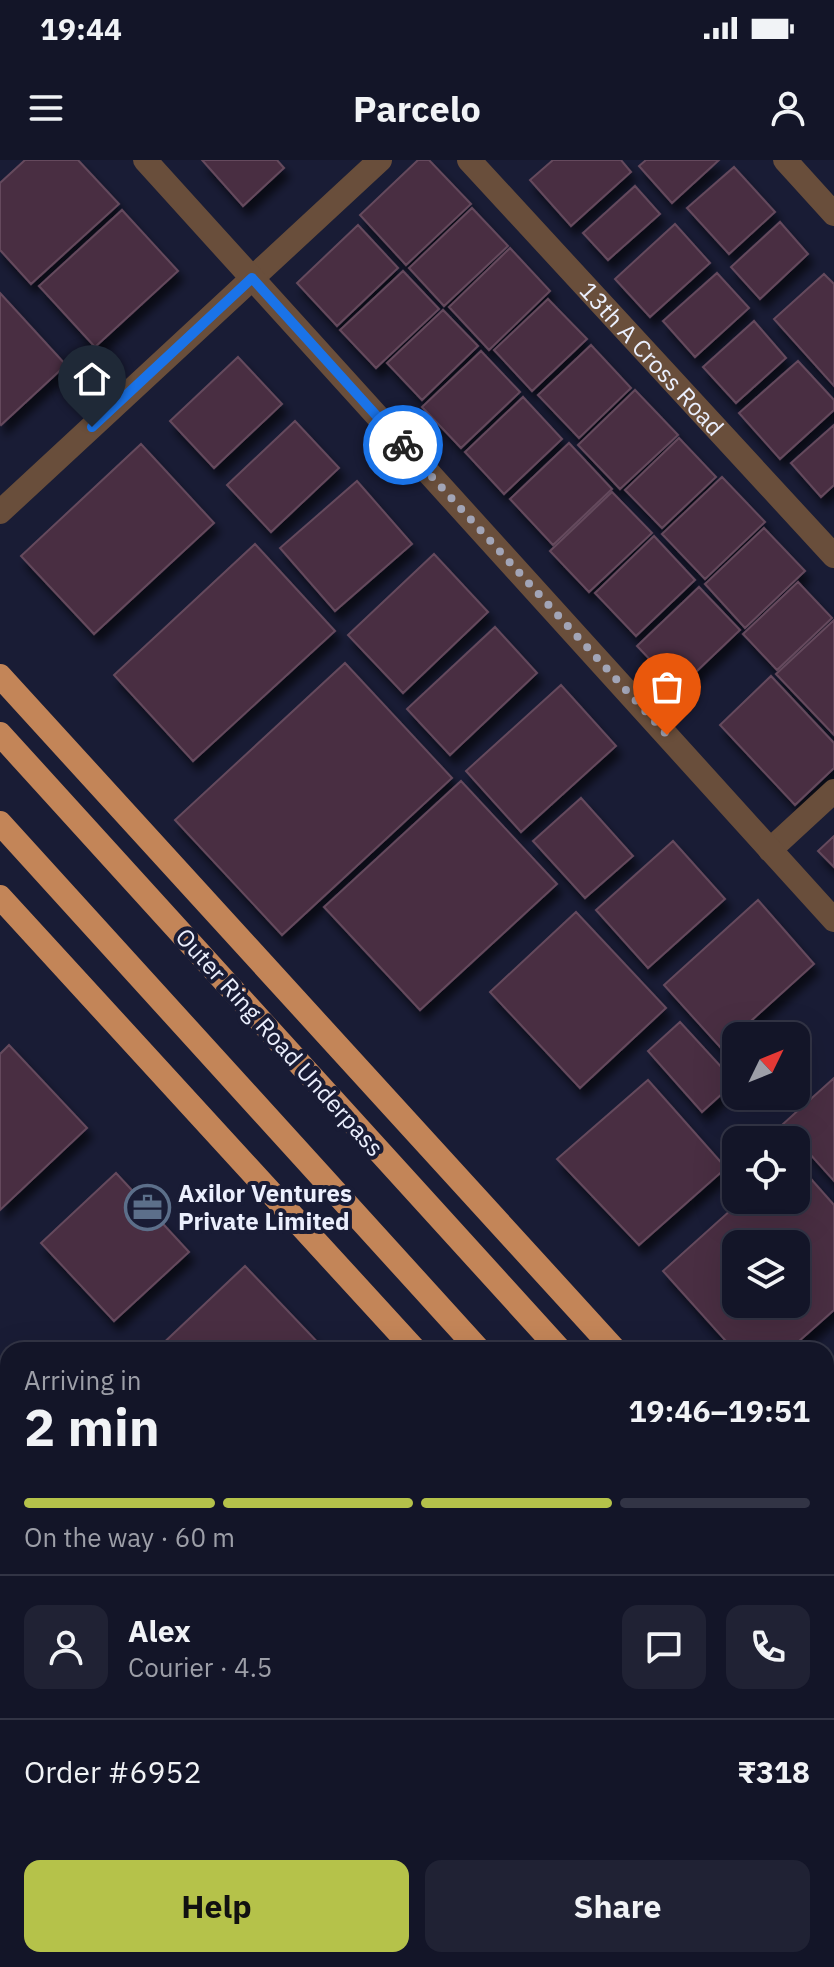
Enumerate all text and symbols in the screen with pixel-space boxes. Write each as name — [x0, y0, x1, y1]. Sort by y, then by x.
text: 19:44 — [40, 9, 122, 48]
text: Parcelo — [353, 85, 481, 132]
icon: menu — [24, 86, 68, 130]
icon: person — [766, 86, 810, 130]
street label: 13th A Cross Road — [573, 275, 731, 442]
pin — [58, 345, 126, 427]
icon: home — [70, 357, 114, 401]
courier — [363, 405, 443, 485]
icon: bike — [381, 423, 425, 467]
pin — [633, 653, 701, 735]
icon: bag — [645, 665, 689, 709]
street label: Outer Ring Road Underpass — [169, 921, 391, 1163]
north arrow — [722, 1022, 810, 1110]
map controls — [722, 1022, 810, 1318]
button: locate — [722, 1126, 810, 1214]
place label: Axilor Ventures Private Limited — [178, 1177, 352, 1237]
office icon: Axilor Ventures Private Limited — [123, 1183, 171, 1231]
button: layers — [722, 1230, 810, 1318]
text: Arriving in — [24, 1363, 141, 1397]
text: 19:46–19:51 — [629, 1391, 810, 1430]
text: 2 min — [24, 1393, 160, 1460]
text: On the way · 60 m — [24, 1520, 235, 1554]
button: person — [24, 1605, 108, 1689]
button: chat — [622, 1605, 706, 1689]
button: phone — [726, 1605, 810, 1689]
text: Alex — [128, 1611, 191, 1650]
text: Courier · 4.5 — [128, 1650, 272, 1684]
text: Order #6952 — [24, 1752, 201, 1791]
text: ₹318 — [737, 1752, 810, 1791]
button: Help — [24, 1860, 409, 1952]
button: Share — [425, 1860, 810, 1952]

